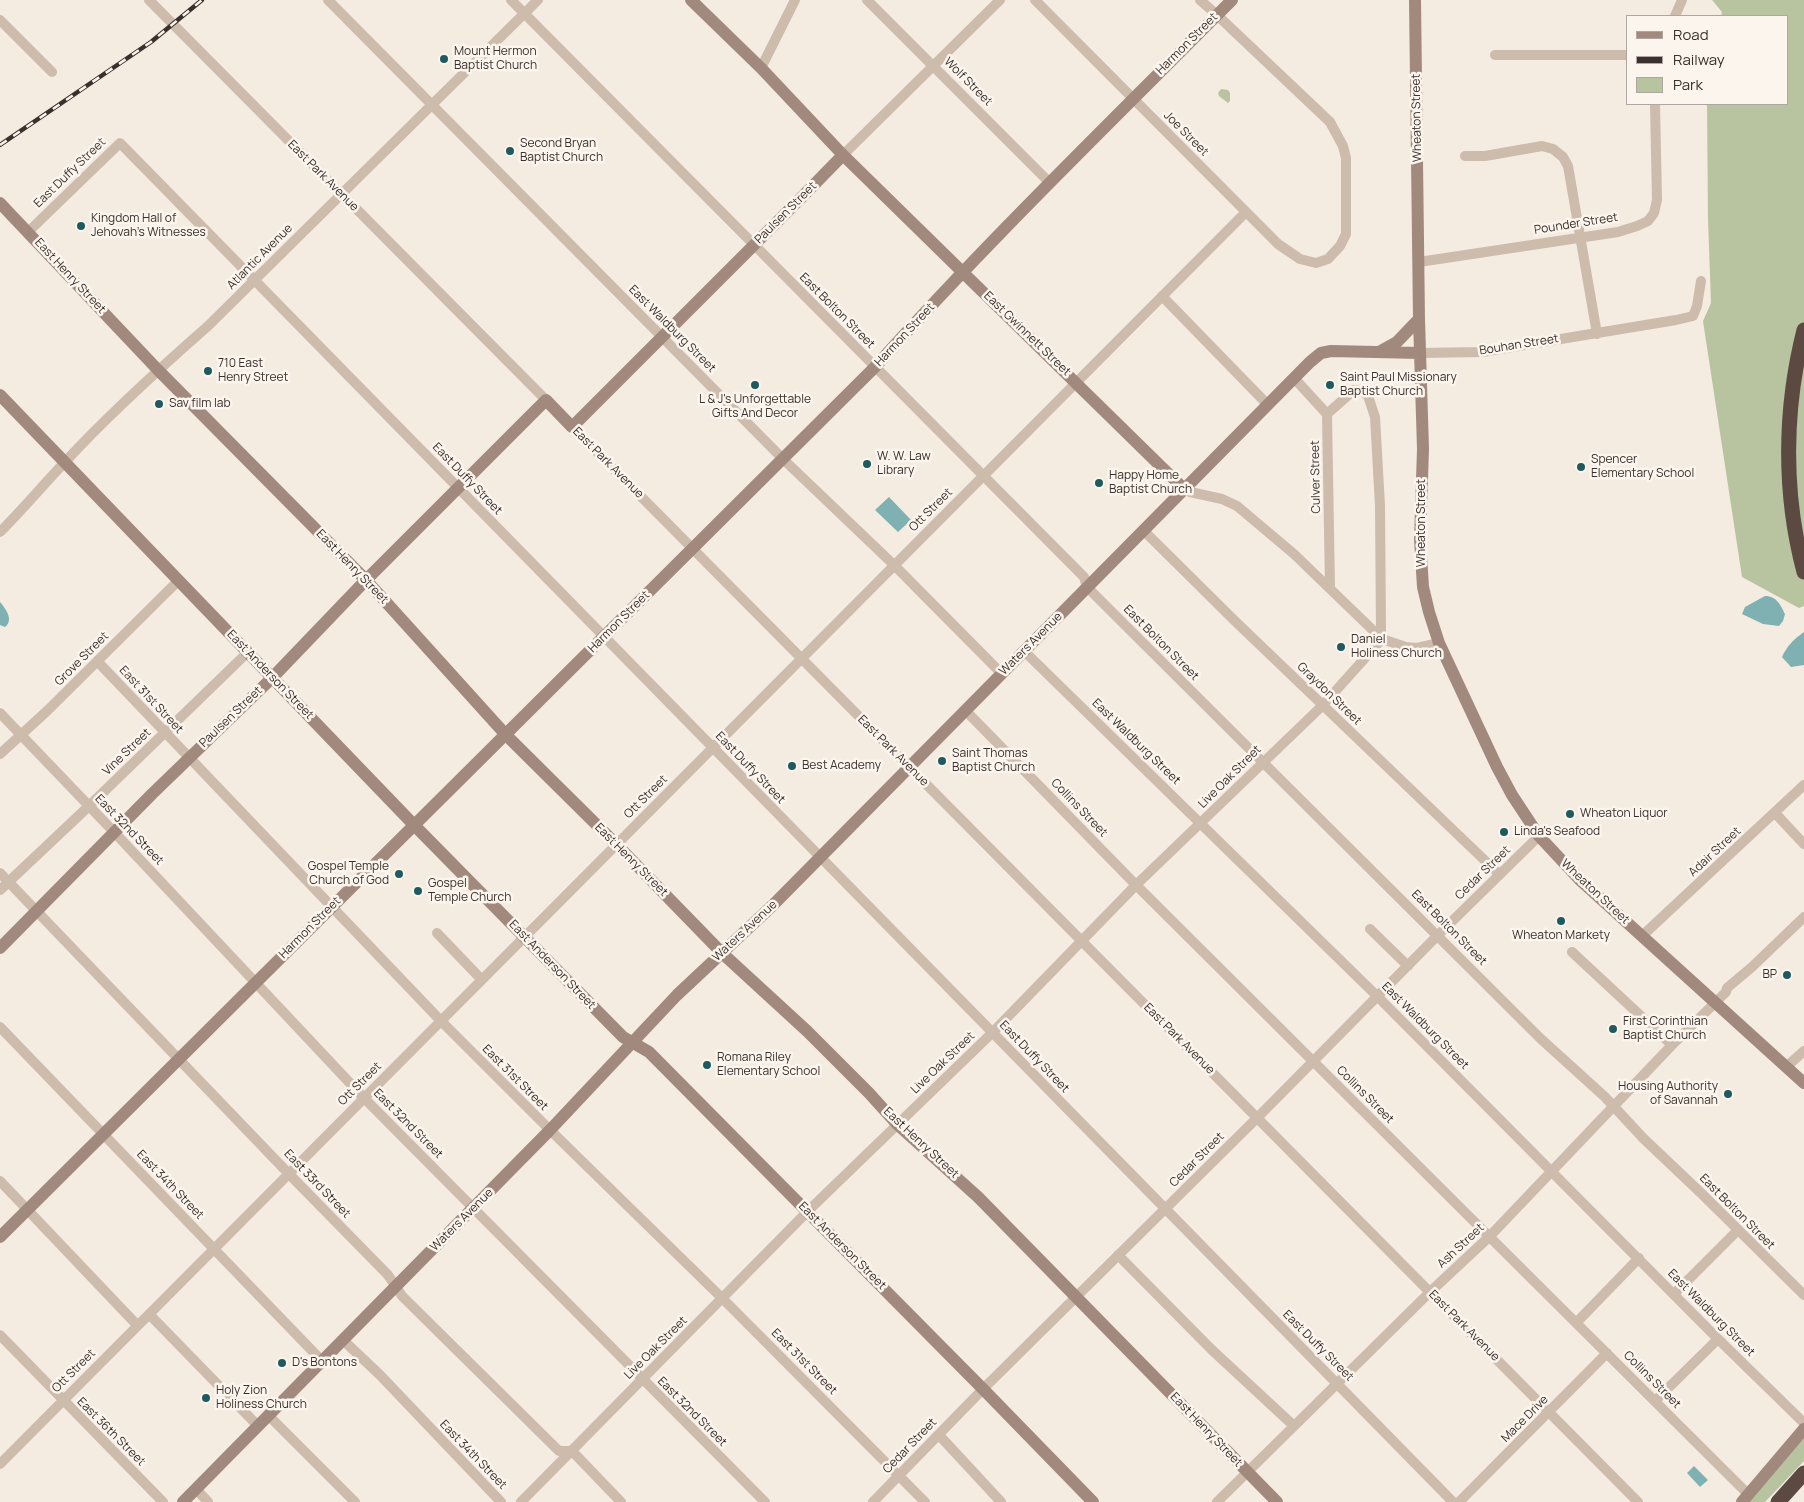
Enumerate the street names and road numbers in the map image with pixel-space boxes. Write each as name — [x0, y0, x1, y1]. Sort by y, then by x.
street label: Harmon Street — [1153, 10, 1221, 78]
street label: Wolf Street — [941, 55, 995, 109]
street label: Wheaton Street — [1409, 74, 1425, 162]
street label: Joe Street — [1161, 109, 1211, 159]
street label: East Duffy Street — [31, 135, 109, 211]
street label: East Park Avenue — [285, 138, 361, 214]
street label: Paulsen Street — [752, 179, 820, 247]
street label: Pounder Street — [1533, 210, 1619, 238]
street label: Atlantic Avenue — [224, 221, 296, 293]
street label: East Henry Street — [32, 235, 108, 317]
street label: East Bolton Street — [796, 270, 878, 352]
street label: East Waldburg Street — [625, 282, 719, 376]
street label: East Gwinnett Street — [981, 289, 1073, 379]
street label: Harmon Street — [872, 300, 938, 370]
street label: Bouhan Street — [1478, 332, 1560, 358]
street label: East Park Avenue — [570, 425, 646, 501]
street label: East Duffy Street — [429, 440, 505, 518]
street label: Culver Street — [1308, 440, 1324, 514]
street label: Wheaton Street — [1415, 479, 1429, 567]
street label: Ott Street — [906, 485, 956, 535]
street label: East Henry Street — [313, 527, 391, 607]
street label: Harmon Street — [585, 588, 653, 656]
street label: East Bolton Street — [1120, 602, 1202, 684]
street label: Waters Avenue — [997, 610, 1065, 678]
street label: East Anderson Street — [224, 628, 316, 722]
street label: Grove Street — [52, 629, 112, 689]
street label: Graydon Street — [1294, 660, 1364, 728]
street label: East 31st Street — [116, 663, 186, 737]
street label: Paulsen Street — [197, 684, 265, 750]
street label: East Waldburg Street — [1089, 696, 1183, 788]
street label: East Park Avenue — [855, 713, 931, 789]
street label: Vine Street — [100, 725, 154, 779]
street label: East Duffy Street — [712, 729, 788, 807]
street label: Live Oak Street — [1196, 743, 1264, 811]
street label: Ott Street — [621, 772, 671, 822]
street label: Collins Street — [1048, 776, 1110, 840]
street label: East 32nd Street — [92, 792, 166, 868]
street label: East Henry Street — [591, 820, 671, 900]
street label: Adair Street — [1686, 824, 1744, 880]
street label: Cedar Street — [1452, 843, 1514, 903]
street label: Wheaton Street — [1558, 857, 1632, 927]
street label: East Bolton Street — [1408, 887, 1490, 969]
street label: Harmon Street — [276, 894, 344, 962]
street label: Waters Avenue — [710, 897, 780, 965]
street label: East Anderson Street — [506, 918, 598, 1012]
street label: East Waldburg Street — [1378, 979, 1472, 1073]
street label: East Park Avenue — [1141, 1001, 1217, 1077]
street label: East Duffy Street — [996, 1018, 1072, 1096]
street label: Live Oak Street — [908, 1029, 978, 1097]
street label: East 31st Street — [479, 1042, 551, 1114]
street label: Ott Street — [335, 1059, 385, 1109]
street label: Collins Street — [1333, 1063, 1397, 1127]
street label: East 32nd Street — [370, 1086, 446, 1162]
street label: East Henry Street — [880, 1105, 962, 1181]
street label: Cedar Street — [1167, 1130, 1227, 1190]
street label: East 33rd Street — [281, 1147, 353, 1221]
street label: East 34th Street — [133, 1148, 207, 1222]
street label: East Bolton Street — [1696, 1171, 1778, 1253]
street label: Waters Avenue — [428, 1186, 496, 1254]
street label: East Anderson Street — [795, 1199, 889, 1293]
street label: Ash Street — [1435, 1221, 1487, 1271]
street label: East Waldburg Street — [1664, 1266, 1758, 1360]
street label: East Park Avenue — [1426, 1288, 1502, 1364]
street label: East Duffy Street — [1280, 1308, 1356, 1384]
street label: Live Oak Street — [622, 1314, 690, 1382]
street label: East 31st Street — [768, 1326, 840, 1398]
street label: Ott Street — [49, 1346, 99, 1396]
street label: Collins Street — [1620, 1348, 1684, 1412]
street label: East 32nd Street — [654, 1374, 730, 1450]
street label: East Henry Street — [1167, 1390, 1245, 1470]
street label: Mace Drive — [1498, 1392, 1552, 1446]
street label: East 36th Street — [74, 1395, 148, 1469]
street label: Cedar Street — [880, 1415, 940, 1477]
street label: East 34th Street — [436, 1418, 510, 1492]

